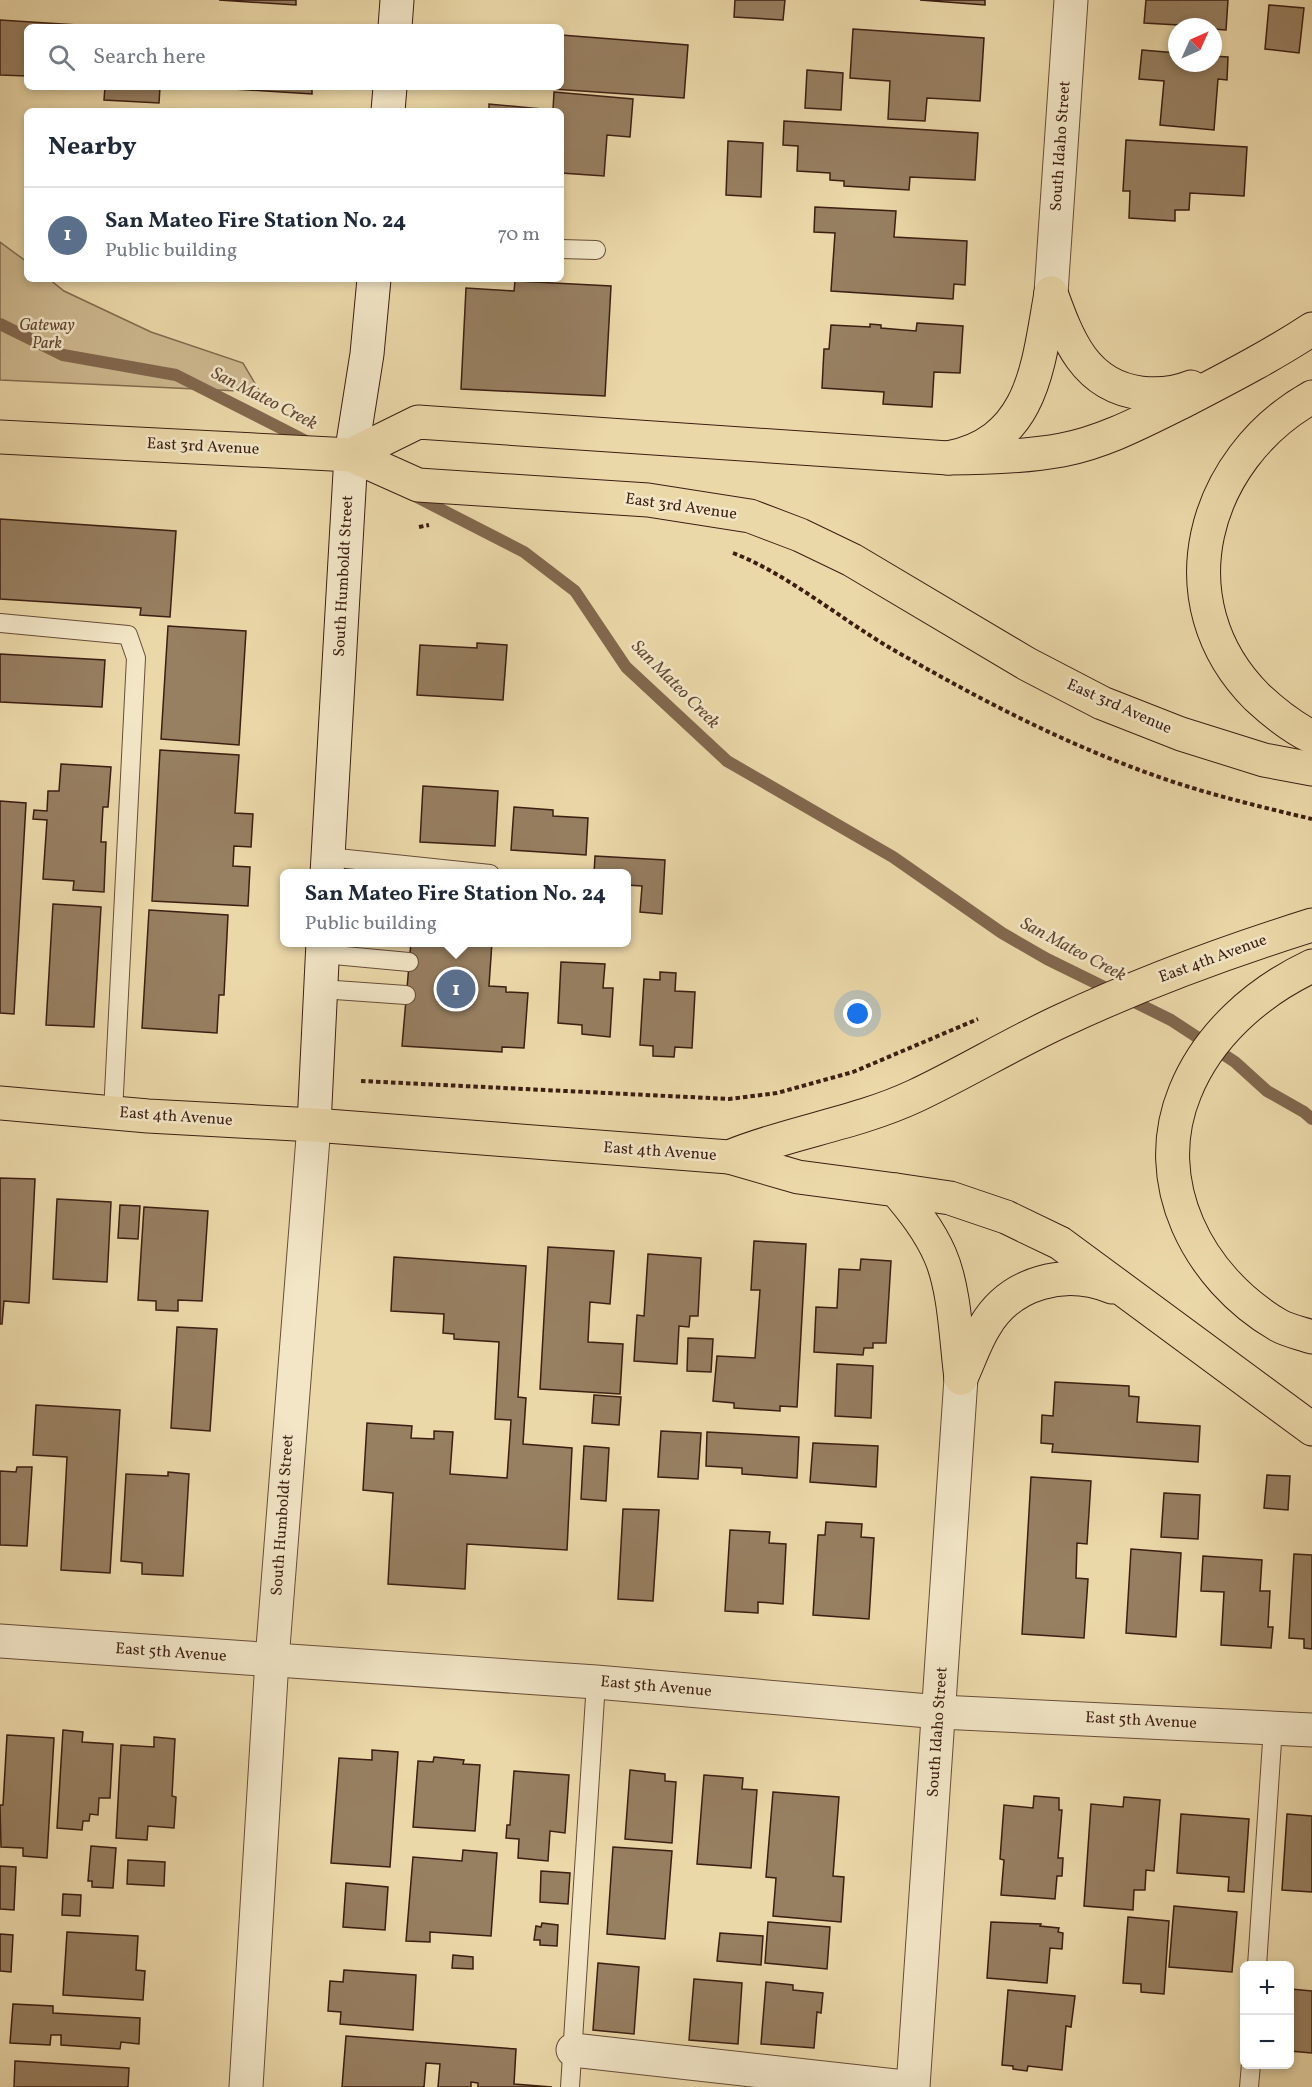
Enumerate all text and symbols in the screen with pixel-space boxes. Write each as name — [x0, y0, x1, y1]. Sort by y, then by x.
north arrow — [1168, 18, 1222, 72]
search box — [24, 24, 564, 90]
icon: search — [45, 41, 78, 74]
text: Search here — [93, 42, 206, 73]
street label: South Idaho Street — [1045, 80, 1077, 212]
text: Nearby — [48, 129, 137, 165]
text: San Mateo Fire Station No. 24 — [105, 206, 406, 237]
text: 1 — [63, 221, 72, 249]
text: 70 m — [497, 221, 540, 249]
text: Public building — [105, 237, 237, 265]
park label: Gateway Park — [19, 315, 75, 355]
water label: San Mateo Creek — [207, 361, 321, 437]
street label: East 3rd Avenue — [146, 433, 260, 461]
street label: East 3rd Avenue — [624, 488, 738, 526]
street label: South Humboldt Street — [329, 494, 359, 657]
water label: San Mateo Creek — [625, 635, 725, 735]
street label: East 3rd Avenue — [1063, 674, 1175, 740]
popup — [280, 869, 631, 947]
text: San Mateo Fire Station No. 24 — [305, 879, 606, 910]
text: Public building — [305, 910, 437, 938]
water label: San Mateo Creek — [1016, 912, 1130, 988]
street label: East 4th Avenue — [1156, 929, 1270, 989]
pin: 1 — [436, 966, 476, 1012]
your location — [843, 999, 872, 1028]
street label: East 4th Avenue — [119, 1102, 233, 1132]
street label: East 4th Avenue — [603, 1137, 717, 1167]
street label: South Humboldt Street — [266, 1433, 300, 1596]
street label: East 5th Avenue — [115, 1638, 227, 1668]
street label: South Idaho Street — [922, 1666, 954, 1798]
street label: East 5th Avenue — [599, 1671, 713, 1703]
street label: East 5th Avenue — [1085, 1707, 1197, 1735]
map controls — [1240, 1961, 1294, 2069]
button: + — [1240, 1961, 1294, 2015]
button: − — [1240, 2015, 1294, 2069]

